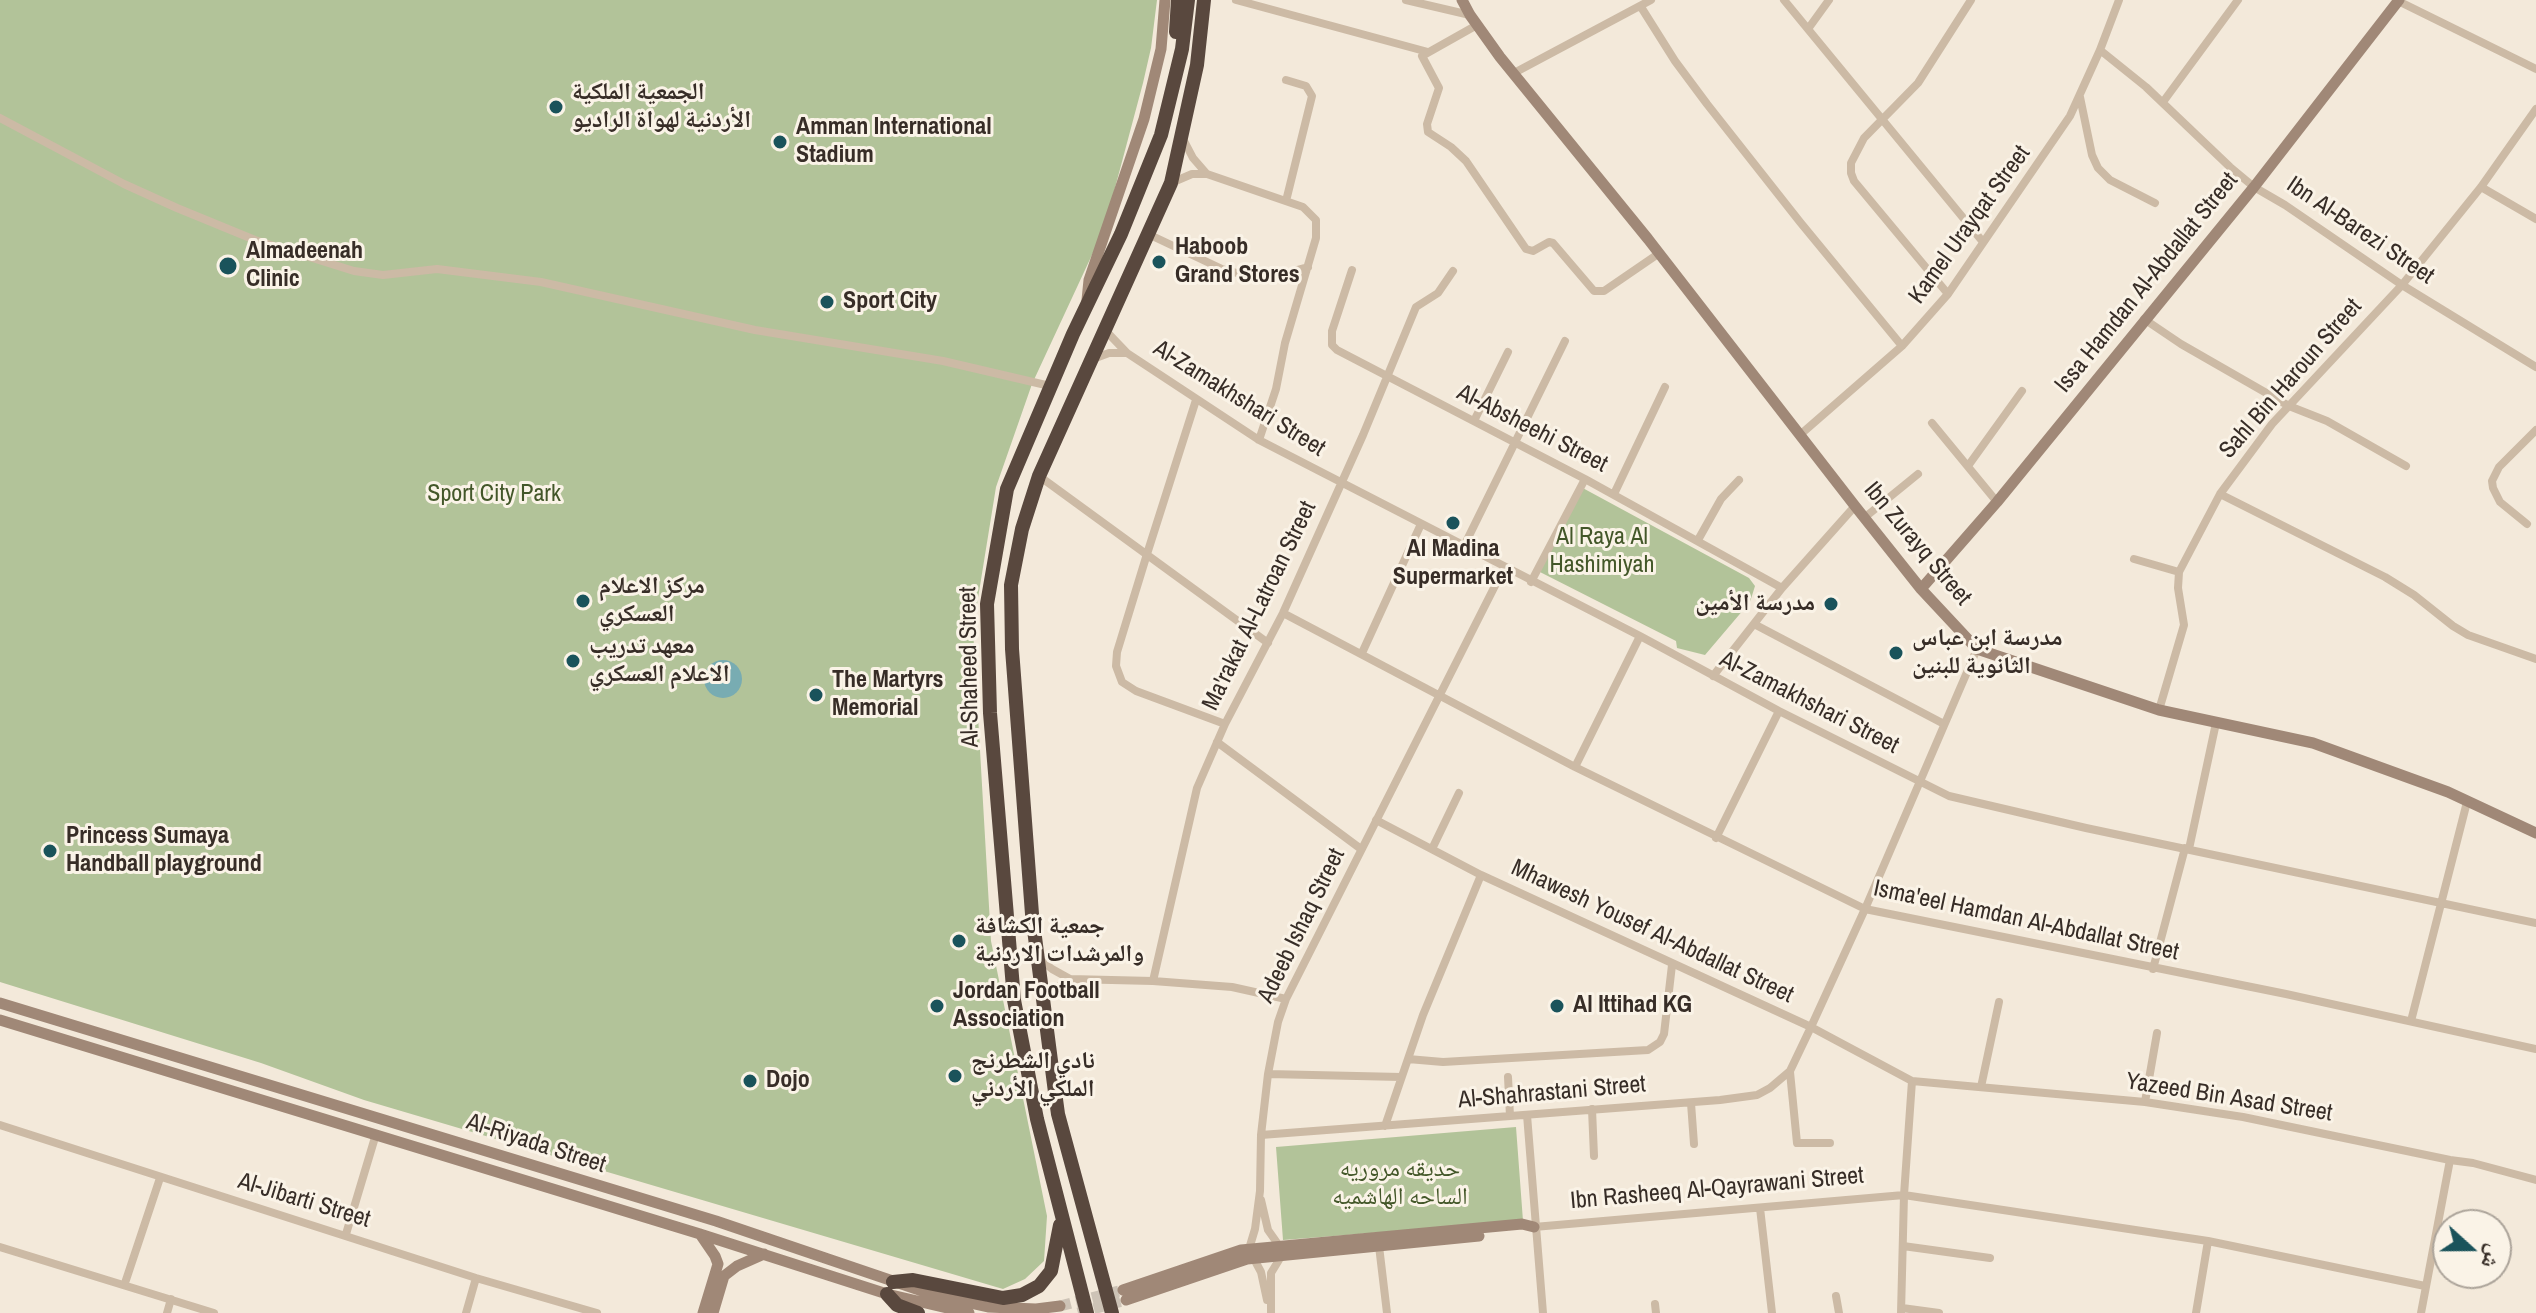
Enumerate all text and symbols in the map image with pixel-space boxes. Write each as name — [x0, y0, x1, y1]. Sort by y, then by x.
place label: الجمعية الملكية الأردنية لهواة الراديو — [572, 79, 751, 135]
marker: الجمعية الملكية الأردنية لهواة الراديو — [547, 98, 565, 116]
place label: Amman International Stadium — [796, 114, 992, 170]
marker: Amman International Stadium — [771, 133, 789, 151]
street label: Kamel Urayqat Street — [1903, 140, 2037, 310]
street label: Issa Hamdan Al-Abdallat Street — [2049, 167, 2245, 399]
street label: Ibn Al-Barezi Street — [2281, 171, 2439, 291]
place label: Haboob Grand Stores — [1175, 234, 1300, 290]
place label: Almadeenah Clinic — [246, 238, 363, 294]
marker: Haboob Grand Stores — [1150, 253, 1168, 271]
marker: Almadeenah Clinic — [217, 255, 239, 277]
place label: Sport City — [843, 288, 937, 316]
marker: Sport City — [818, 293, 836, 311]
street label: Sahl Bin Haroun Street — [2214, 293, 2368, 465]
street label: Al-Zamakhshari Street — [1148, 335, 1330, 463]
street label: Al-Absheehi Street — [1452, 379, 1612, 479]
street label: Ibn Zurayq Street — [1857, 477, 1977, 611]
park label: Sport City Park — [427, 481, 561, 509]
street label: Ma'rakat Al-Latroan Street — [1197, 497, 1323, 715]
marker: Al Madina Supermarket — [1444, 514, 1462, 532]
park label: Al Raya Al Hashimiyah — [1550, 524, 1654, 580]
place label: Al Madina Supermarket — [1393, 536, 1513, 592]
place label: مركز الاعلام العسكري — [599, 573, 705, 629]
street label: Al-Shaheed Street — [954, 586, 986, 748]
place label: مدرسة الأمين — [1695, 590, 1815, 618]
marker: مركز الاعلام العسكري — [574, 592, 592, 610]
marker: مدرسة الأمين — [1822, 595, 1840, 613]
place label: مدرسة ابن عباس الثانوية للبنين — [1912, 625, 2063, 681]
place label: معهد تدريب الاعلام العسكري — [589, 633, 729, 689]
marker: مدرسة ابن عباس الثانوية للبنين — [1887, 644, 1905, 662]
street label: Al-Zamakhshari Street — [1715, 645, 1903, 761]
marker: معهد تدريب الاعلام العسكري — [564, 652, 582, 670]
place label: The Martyrs Memorial — [832, 667, 944, 723]
marker: The Martyrs Memorial — [807, 686, 825, 704]
place label: Princess Sumaya Handball playground — [66, 823, 262, 879]
marker: Princess Sumaya Handball playground — [41, 842, 59, 860]
street label: Adeeb Ishaq Street — [1252, 844, 1352, 1008]
street label: Mhawesh Yousef Al-Abdallat Street — [1506, 854, 1798, 1010]
street label: Isma'eel Hamdan Al-Abdallat Street — [1871, 875, 2181, 967]
place label: جمعية الكشافة والمرشدات الاردنية — [975, 913, 1144, 969]
marker: جمعية الكشافة والمرشدات الاردنية — [950, 932, 968, 950]
place label: Jordan Football Association — [953, 978, 1100, 1034]
place label: Al Ittihad KG — [1573, 992, 1692, 1020]
marker: Jordan Football Association — [928, 997, 946, 1015]
marker: Al Ittihad KG — [1548, 997, 1566, 1015]
place label: نادي الشطرنج الملكي الأردني — [971, 1048, 1095, 1104]
place label: Dojo — [766, 1067, 810, 1095]
marker: نادي الشطرنج الملكي الأردني — [946, 1067, 964, 1085]
street label: Yazeed Bin Asad Street — [2124, 1067, 2334, 1129]
street label: Al-Shahrastani Street — [1457, 1070, 1647, 1116]
marker: Dojo — [741, 1072, 759, 1090]
street label: Al-Riyada Street — [463, 1108, 609, 1180]
park label: حديقه مروريه الساحه الهاشميه — [1332, 1156, 1468, 1212]
street label: Ibn Rasheeq Al-Qayrawani Street — [1569, 1162, 1865, 1216]
street label: Al-Jibarti Street — [234, 1167, 374, 1235]
north arrow — [2432, 1209, 2512, 1289]
text: ش — [2474, 1241, 2511, 1273]

